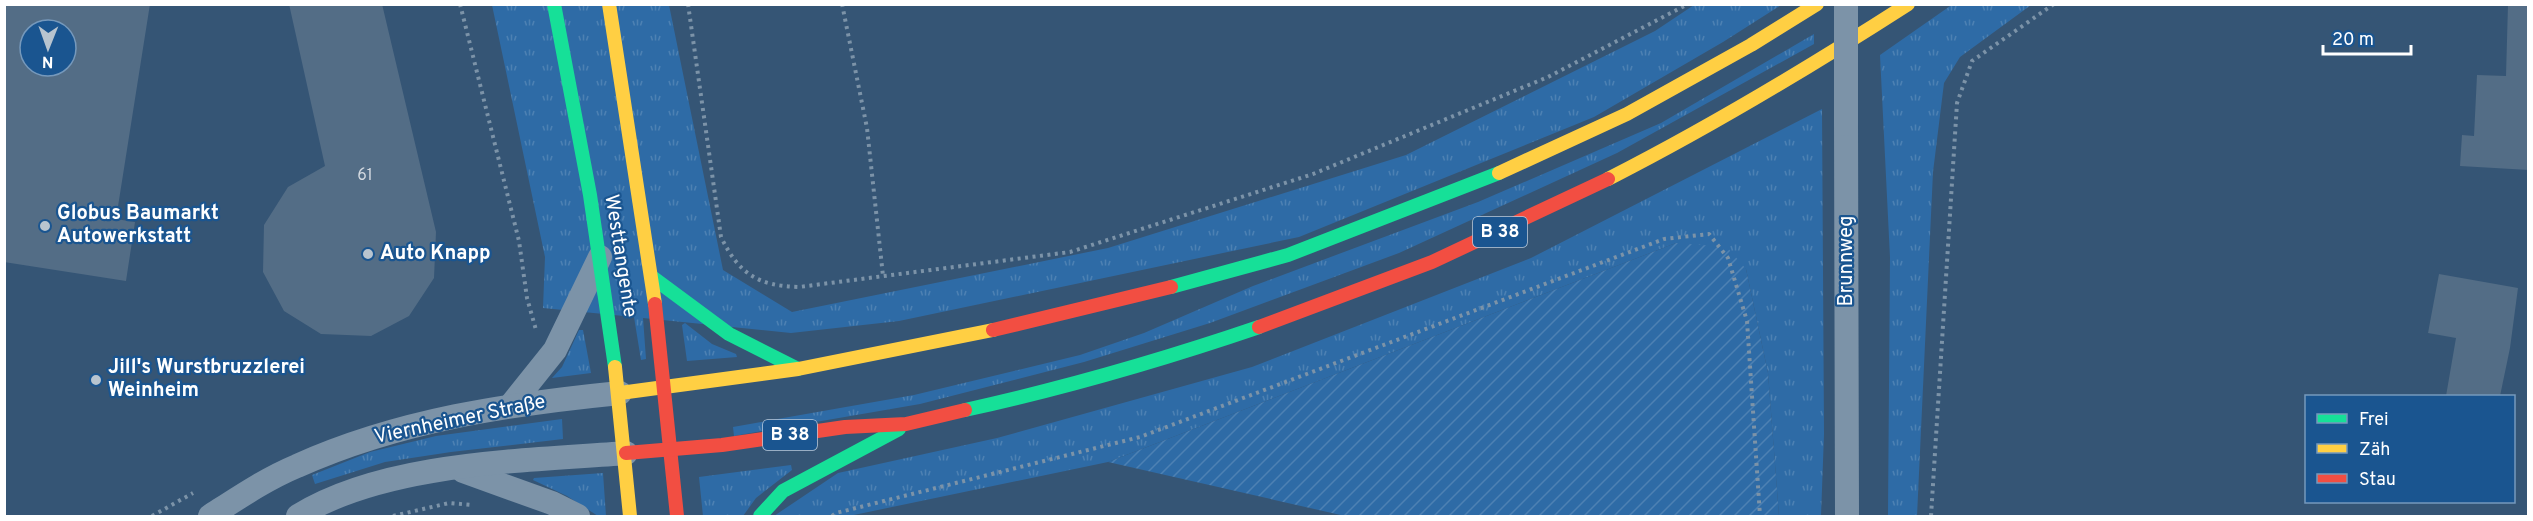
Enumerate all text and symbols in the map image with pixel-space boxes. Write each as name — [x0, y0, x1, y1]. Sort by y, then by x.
north arrow — [18, 18, 78, 78]
scale bar — [2323, 18, 2412, 56]
text: 20 m — [2332, 29, 2374, 52]
text: N — [42, 51, 54, 71]
house number: 61 — [357, 166, 373, 186]
street label: Westtangente — [597, 193, 643, 319]
place label: Globus Baumarkt Autowerkstatt — [57, 201, 219, 250]
street label: Brunnweg — [1834, 215, 1860, 307]
road number: B 38 — [1473, 217, 1527, 247]
marker: Globus Baumarkt Autowerkstatt — [38, 219, 52, 233]
place label: Auto Knapp — [380, 241, 491, 267]
marker: Auto Knapp — [361, 247, 375, 261]
place label: Jill's Wurstbruzzlerei Weinheim — [108, 355, 305, 404]
marker: Jill's Wurstbruzzlerei Weinheim — [89, 373, 103, 387]
street label: Viernheimer Straße — [372, 389, 548, 451]
legend — [2305, 395, 2515, 503]
text: Frei — [2359, 409, 2389, 432]
road number: B 38 — [763, 420, 817, 450]
text: Zäh — [2359, 439, 2390, 462]
text: Stau — [2359, 469, 2396, 492]

